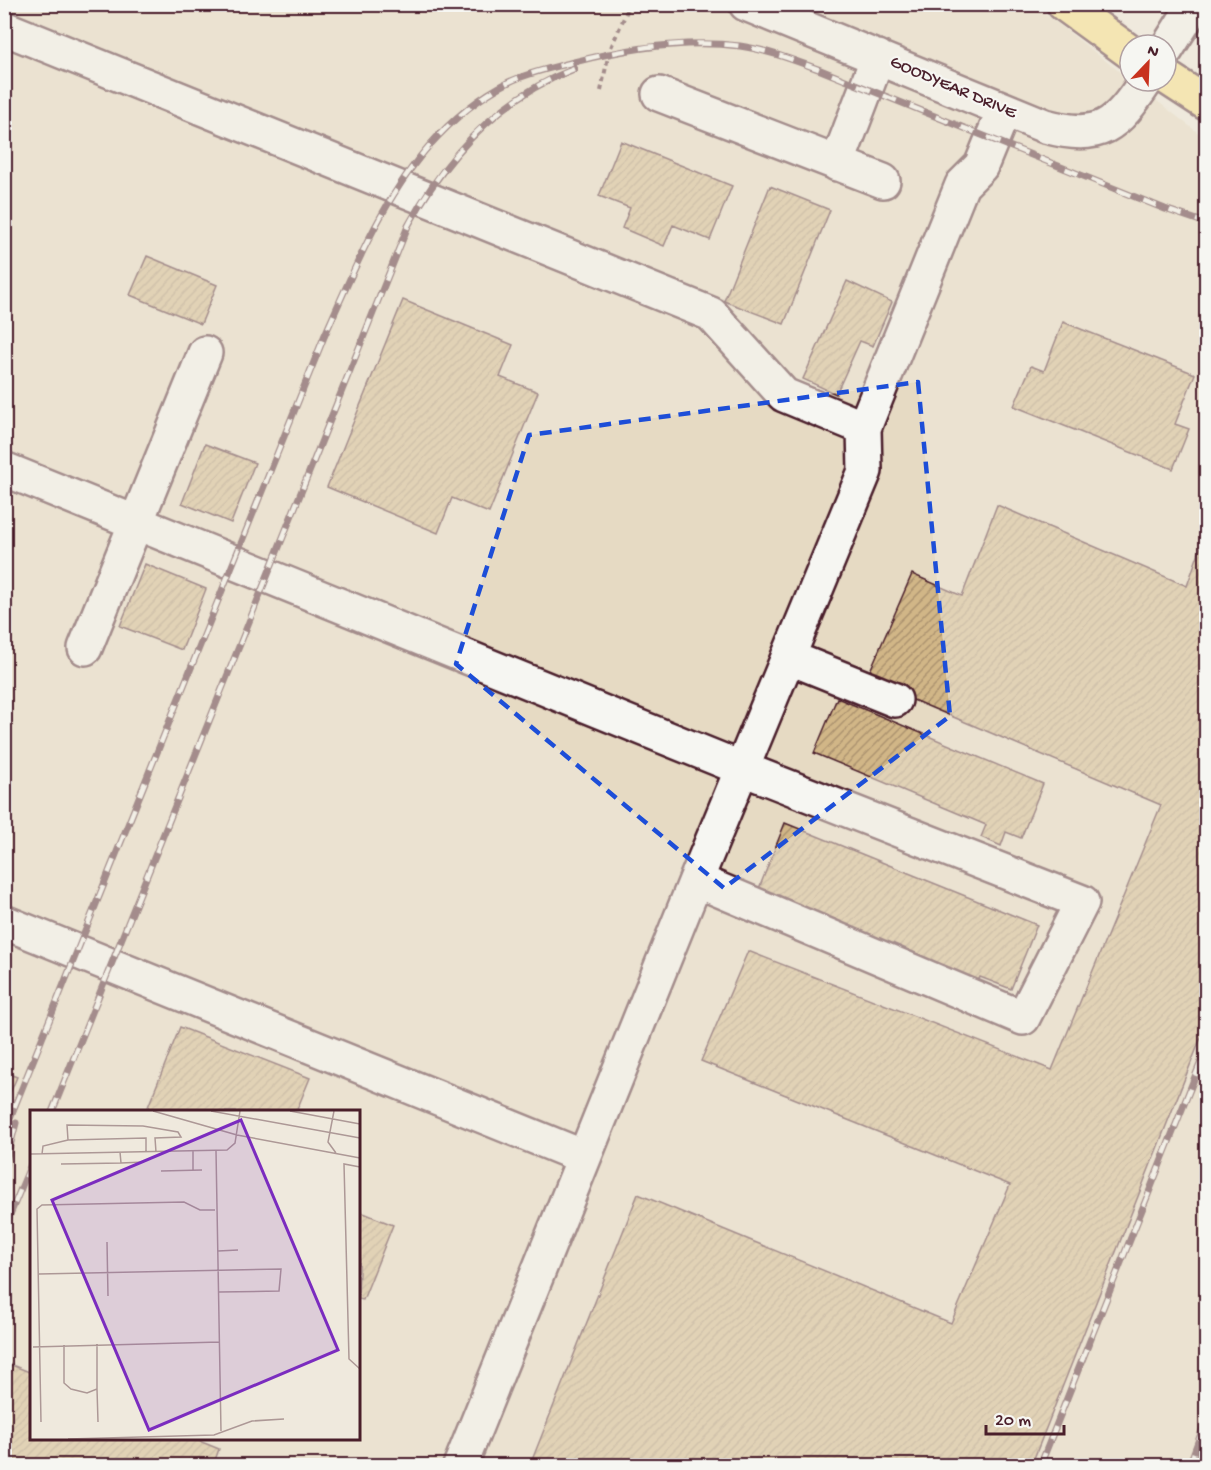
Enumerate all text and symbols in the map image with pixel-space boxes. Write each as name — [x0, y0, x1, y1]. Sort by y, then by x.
north arrow — [1118, 33, 1178, 93]
text: N — [1144, 42, 1162, 63]
street label: GOODYEAR DRIVE — [887, 52, 1020, 124]
inset map — [30, 1110, 360, 1440]
scale bar — [986, 1398, 1064, 1436]
text: 20 m — [995, 1411, 1031, 1432]

